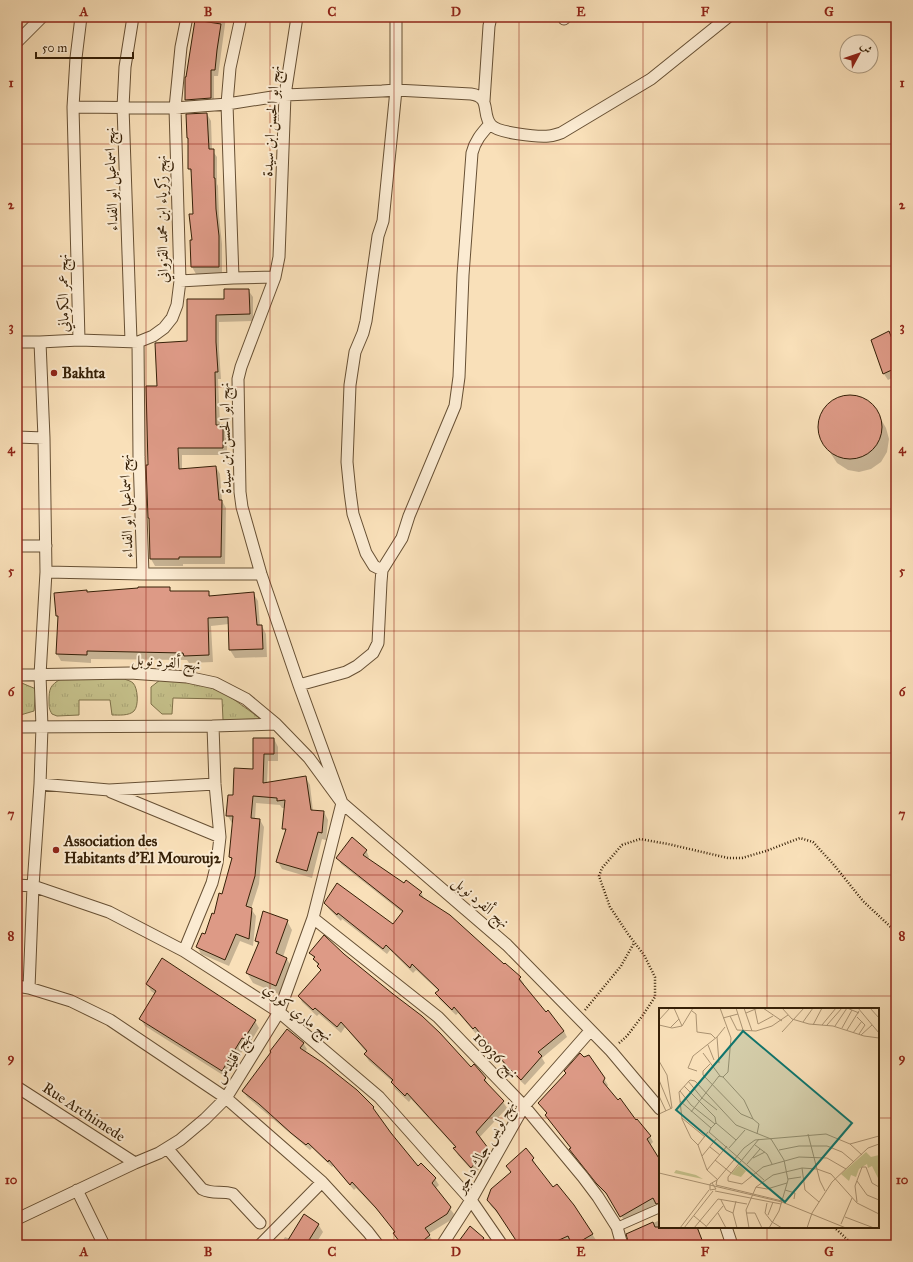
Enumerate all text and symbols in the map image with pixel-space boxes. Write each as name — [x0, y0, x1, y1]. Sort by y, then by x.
text: A — [79, 4, 89, 20]
text: B — [204, 4, 213, 20]
text: C — [328, 4, 337, 20]
text: D — [451, 4, 461, 20]
text: E — [576, 4, 586, 20]
text: F — [701, 4, 710, 20]
text: G — [824, 4, 834, 20]
scale bar — [36, 34, 133, 60]
north arrow — [839, 34, 879, 74]
text: ش — [858, 40, 875, 56]
text: 50 m — [42, 41, 67, 55]
street label: نهج ابو الحسن ابن سيدة — [258, 65, 289, 178]
text: 1 — [8, 75, 14, 91]
text: 1 — [899, 75, 905, 91]
street label: نهج اسماعيل ابو الفداء — [100, 127, 127, 231]
street label: نهج زكرياء ابن محمد القزواني — [152, 155, 177, 283]
text: 2 — [8, 197, 15, 213]
text: 2 — [899, 197, 906, 213]
street label: نهج عمر الكرماني — [53, 253, 78, 332]
text: 3 — [8, 319, 14, 335]
text: 3 — [899, 319, 905, 335]
place label: Bakhta — [62, 364, 106, 382]
marker: Bakhta — [49, 368, 59, 378]
street label: نهج ابو الحسن ابن سيدة — [215, 382, 240, 494]
text: 4 — [7, 441, 15, 457]
text: 4 — [898, 441, 906, 457]
street label: نهج اسماعيل ابو الفداء — [115, 454, 142, 558]
text: 5 — [8, 563, 15, 579]
text: 5 — [899, 563, 906, 579]
street label: نهج ألفرد نوبل — [130, 648, 202, 679]
text: 6 — [8, 684, 16, 700]
text: 6 — [899, 684, 907, 700]
text: 7 — [8, 806, 15, 822]
text: 7 — [899, 806, 906, 822]
place label: Association des Habitants d'El Mourouj2 — [63, 832, 221, 868]
marker: Association des Habitants d'El Mourouj2 — [51, 845, 61, 855]
street label: نهج ألفرد نوبل — [446, 871, 514, 935]
text: 8 — [8, 928, 15, 944]
text: 8 — [899, 928, 906, 944]
street label: نهج ماري كوري — [257, 979, 336, 1049]
inset map — [659, 1008, 879, 1228]
street label: نهج 10936 — [466, 1028, 522, 1085]
street label: نهج اقليدس — [211, 1029, 260, 1090]
text: 9 — [8, 1050, 15, 1066]
text: 9 — [899, 1050, 906, 1066]
street label: Rue Archimede — [39, 1079, 129, 1145]
street label: نهج لويس جاك داجير — [450, 1098, 523, 1201]
text: 10 — [5, 1172, 18, 1188]
text: 10 — [896, 1172, 909, 1188]
text: A — [79, 1244, 89, 1260]
text: B — [204, 1244, 213, 1260]
text: C — [328, 1244, 337, 1260]
text: D — [451, 1244, 461, 1260]
text: E — [576, 1244, 586, 1260]
text: F — [701, 1244, 710, 1260]
text: G — [824, 1244, 834, 1260]

